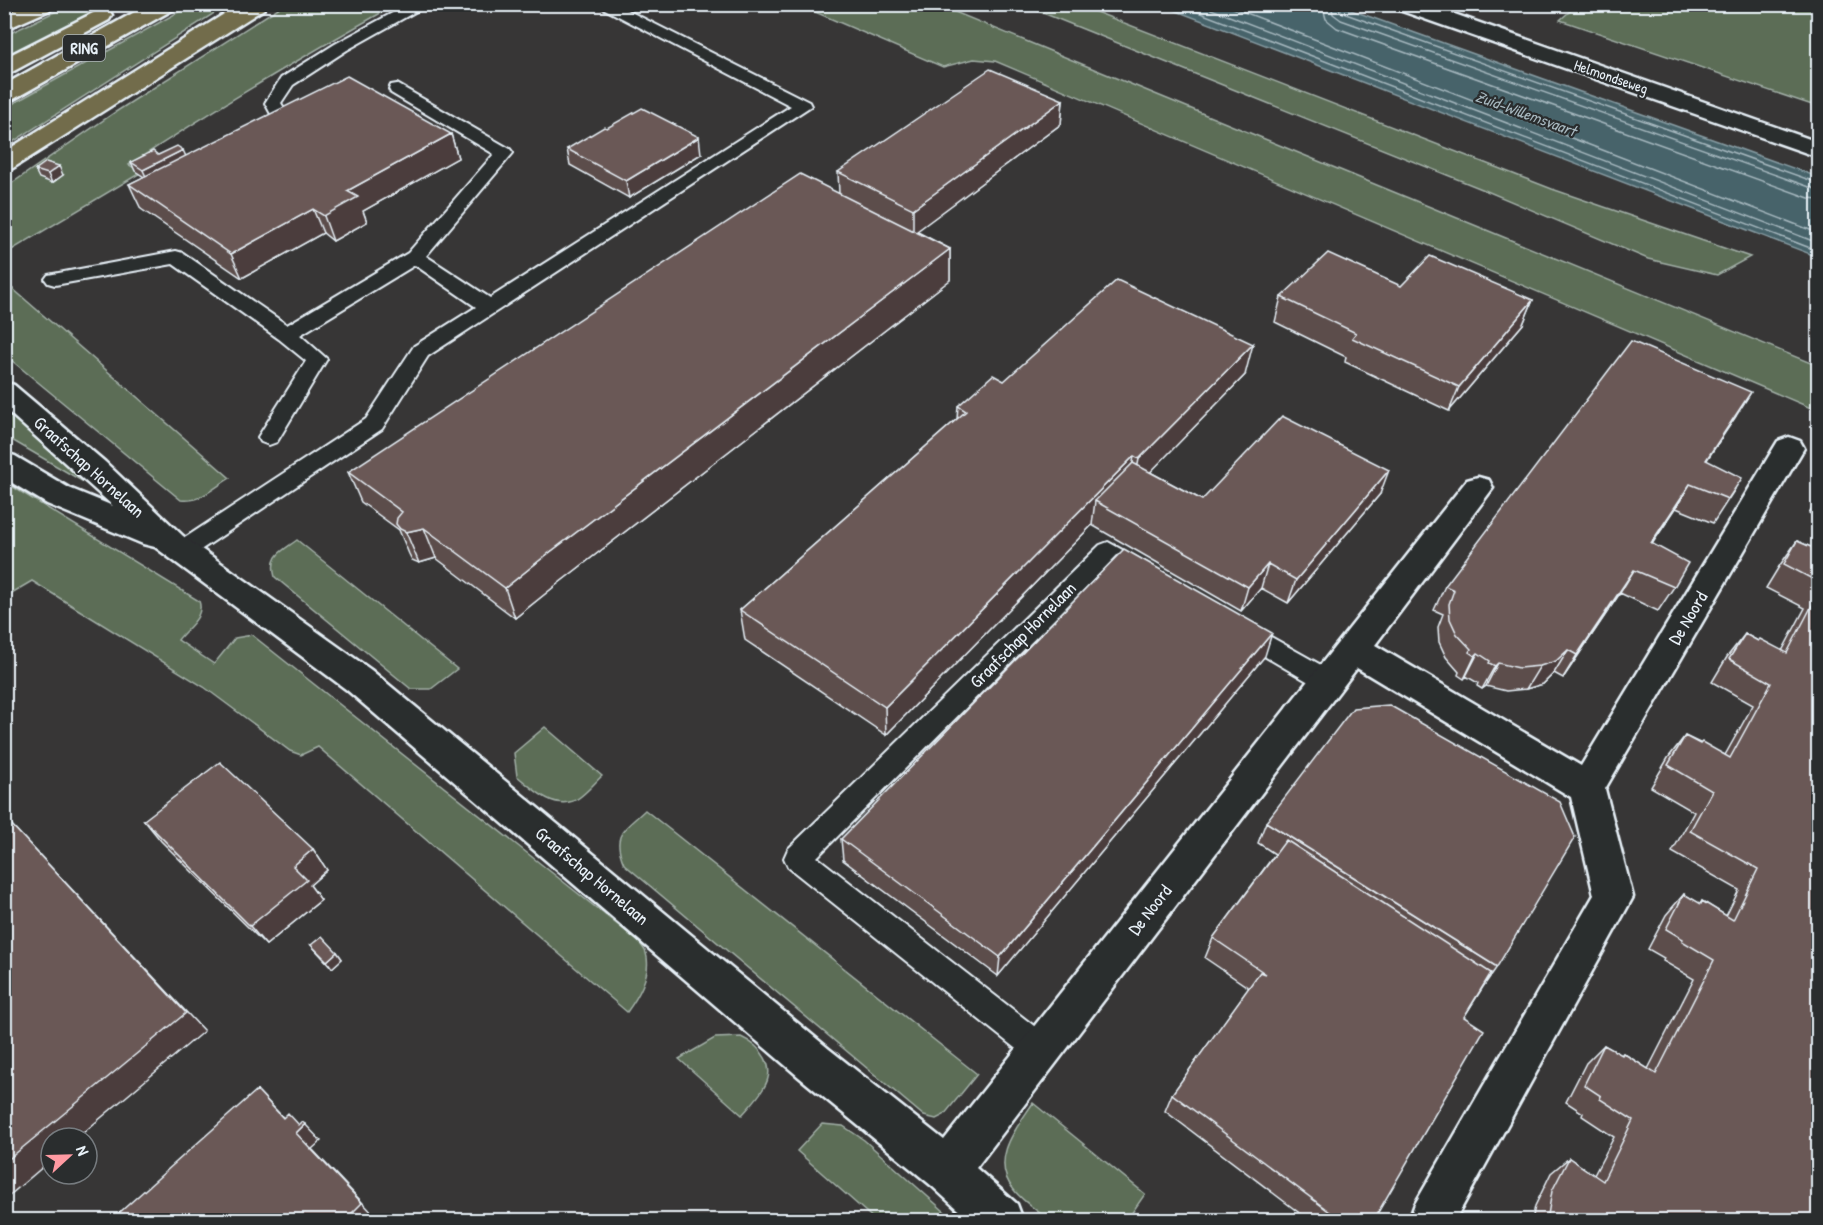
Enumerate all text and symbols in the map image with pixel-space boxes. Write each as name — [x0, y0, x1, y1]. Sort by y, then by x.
road number: RING — [63, 35, 105, 61]
street label: Helmondseweg — [1571, 54, 1651, 99]
water label: Zuid-Willemsvaart — [1473, 85, 1582, 142]
street label: Graafschap Hornelaan — [28, 410, 150, 523]
street label: Graafschap Hornelaan — [964, 576, 1082, 694]
street label: De Noord — [1662, 586, 1713, 649]
street label: Graafschap Hornelaan — [530, 821, 655, 931]
street label: De Noord — [1122, 879, 1177, 940]
north arrow — [39, 1126, 99, 1186]
text: N — [71, 1142, 95, 1159]

